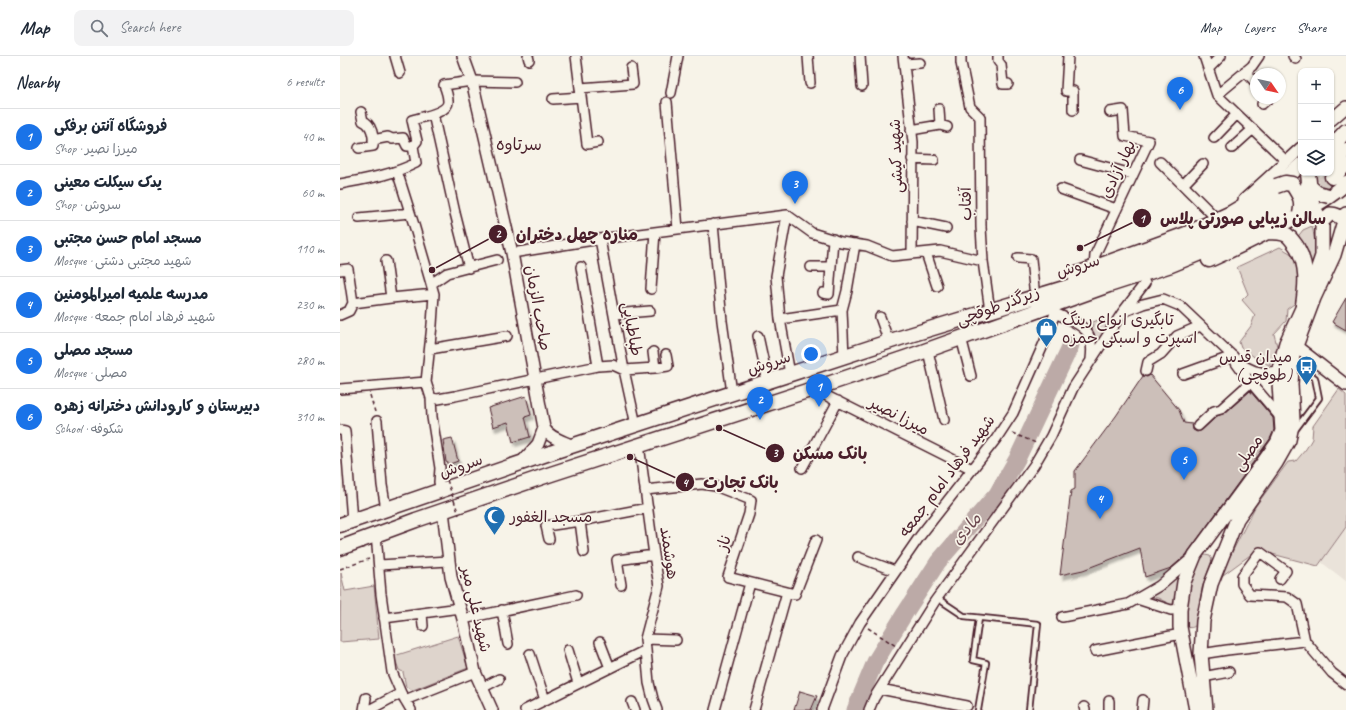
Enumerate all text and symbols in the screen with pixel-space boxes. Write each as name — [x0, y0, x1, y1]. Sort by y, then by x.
search box — [74, 10, 354, 46]
text: Map — [20, 16, 50, 40]
icon: search — [88, 17, 110, 39]
text: Search here — [120, 18, 181, 37]
text: Map — [1200, 19, 1222, 36]
text: Layers — [1244, 19, 1275, 36]
text: Share — [1297, 19, 1326, 36]
north arrow — [1250, 68, 1286, 104]
map controls — [1298, 68, 1334, 176]
button: + — [1298, 68, 1334, 104]
text: Nearby — [16, 72, 59, 93]
text: 6 results — [286, 74, 324, 90]
pin: 6 — [1167, 77, 1193, 110]
button: − — [1298, 104, 1334, 140]
text: فروشگاه آنتن برفکی — [54, 117, 167, 136]
street label: شهید کیشی — [885, 118, 907, 194]
text: 1 — [26, 129, 32, 145]
text: 40 m — [302, 129, 324, 145]
district label: سرتاوه — [496, 134, 542, 155]
street label: بهار آزادی — [1096, 137, 1140, 201]
button: layers — [1298, 140, 1334, 176]
text: Shop · میرزا نصیر — [54, 141, 138, 157]
pin: 3 — [782, 171, 808, 204]
text: یدک سیکلت معینی — [54, 173, 162, 192]
text: 2 — [26, 185, 32, 201]
text: 60 m — [302, 185, 324, 201]
street label: آفتاب — [956, 186, 976, 221]
text: Shop · سروش — [54, 197, 121, 213]
callout: سالن زیبایی صورتی پلاس — [1132, 204, 1334, 233]
text: سالن زیبایی صورتی پلاس — [1160, 208, 1326, 230]
text: 1 — [1139, 211, 1146, 227]
callout: مناره چهل دختران — [488, 220, 647, 249]
text: مناره چهل دختران — [516, 224, 638, 245]
text: 2 — [495, 226, 502, 242]
text: مسجد امام حسن مجتبی — [54, 229, 202, 248]
text: 3 — [26, 241, 32, 257]
text: 110 m — [296, 241, 324, 257]
street label: سروش — [1054, 250, 1102, 282]
text: Mosque · شهید مجتبی دشتی — [54, 253, 192, 269]
street label: صاحب الزمان — [521, 264, 555, 352]
street label: زیرگذر طوقچی — [954, 282, 1042, 330]
text: مدرسه علمیه امیرالمومنین — [54, 285, 208, 304]
text: 4 — [26, 297, 32, 313]
text: 230 m — [296, 297, 324, 313]
street label: طباطبایی — [617, 300, 647, 358]
text: Mosque · شهید فرهاد امام جمعه — [54, 309, 215, 325]
place label: تابگیری انواع رینگ اسپرت و اسبکی حمزه — [1062, 310, 1197, 348]
shop icon: تابگیری انواع رینگ اسپرت و اسبکی حمزه — [1033, 316, 1059, 349]
text: مسجد مصلی — [54, 341, 133, 360]
your location — [801, 344, 821, 364]
street label: سروش — [745, 347, 793, 379]
place label: میدان قدس (طوقچی) — [1219, 347, 1293, 385]
text: 5 — [26, 353, 32, 369]
text: 280 m — [296, 353, 324, 369]
bus stop icon: میدان قدس (طوقچی) — [1294, 353, 1320, 386]
text: Mosque · مصلی — [54, 365, 127, 381]
pin: 1 — [806, 374, 832, 407]
pin: 2 — [747, 387, 773, 420]
street label: میرزا نصیر — [864, 391, 932, 440]
text: دبیرستان و کارودانش دخترانه زهره — [54, 397, 260, 416]
text: 6 — [26, 409, 32, 425]
text: 310 m — [296, 409, 324, 425]
street label: شهید فرهاد امام جمعه — [894, 411, 1001, 542]
text: School · شکوفه — [54, 421, 124, 437]
street label: مصلی — [1228, 431, 1268, 475]
callout: بانک مسکن — [765, 438, 875, 467]
text: بانک مسکن — [793, 443, 867, 464]
text: 3 — [772, 445, 779, 461]
pin: 5 — [1171, 447, 1197, 480]
street label: سروش — [437, 449, 485, 483]
callout: بانک تجارت — [675, 468, 787, 497]
text: بانک تجارت — [703, 472, 779, 493]
text: 4 — [682, 475, 689, 491]
pin: 4 — [1087, 486, 1113, 519]
mosque icon: مسجد الغفور — [482, 504, 508, 537]
place label: مسجد الغفور — [508, 507, 592, 527]
water label: مادی — [946, 509, 986, 549]
street label: هوشمند — [655, 525, 683, 581]
street label: ناز — [712, 533, 736, 555]
street label: شهید علی میر — [456, 562, 496, 654]

